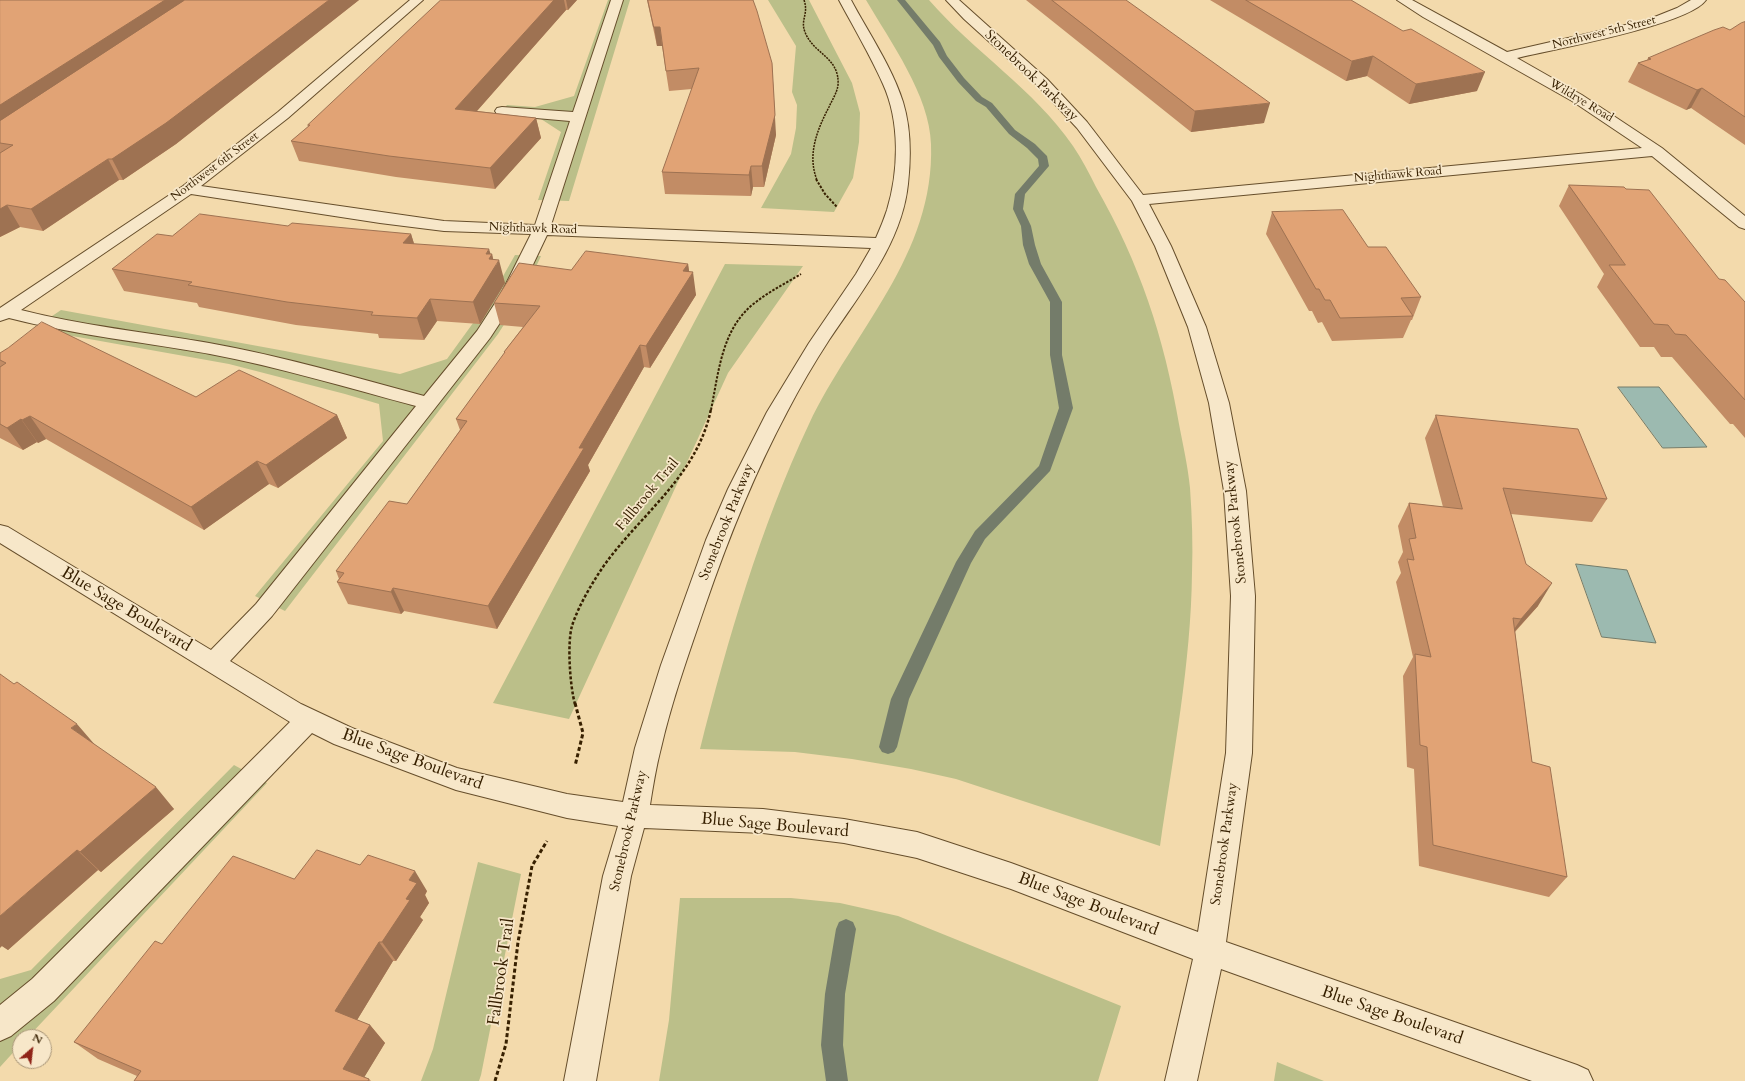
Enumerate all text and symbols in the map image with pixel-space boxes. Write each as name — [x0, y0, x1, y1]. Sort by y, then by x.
street label: Northwest 5th Street — [1551, 13, 1657, 53]
street label: Stonebrook Parkway — [981, 27, 1081, 125]
street label: Wildrye Road — [1547, 76, 1615, 126]
street label: Northwest 6th Street — [168, 129, 262, 205]
street label: Nighthawk Road — [1353, 164, 1443, 186]
street label: Nighthawk Road — [489, 220, 577, 238]
street label: Fallbrook Trail — [613, 455, 683, 535]
street label: Stonebrook Parkway — [1221, 460, 1251, 584]
street label: Stonebrook Parkway — [696, 461, 758, 583]
street label: Blue Sage Boulevard — [57, 563, 195, 657]
street label: Blue Sage Boulevard — [339, 725, 485, 795]
street label: Stonebrook Parkway — [607, 769, 651, 893]
street label: Stonebrook Parkway — [1208, 781, 1242, 907]
street label: Blue Sage Boulevard — [700, 809, 850, 843]
street label: Blue Sage Boulevard — [1015, 869, 1161, 941]
street label: Fallbrook Trail — [484, 917, 520, 1027]
street label: Blue Sage Boulevard — [1318, 982, 1466, 1050]
north arrow — [12, 1029, 52, 1069]
text: N — [30, 1030, 45, 1048]

